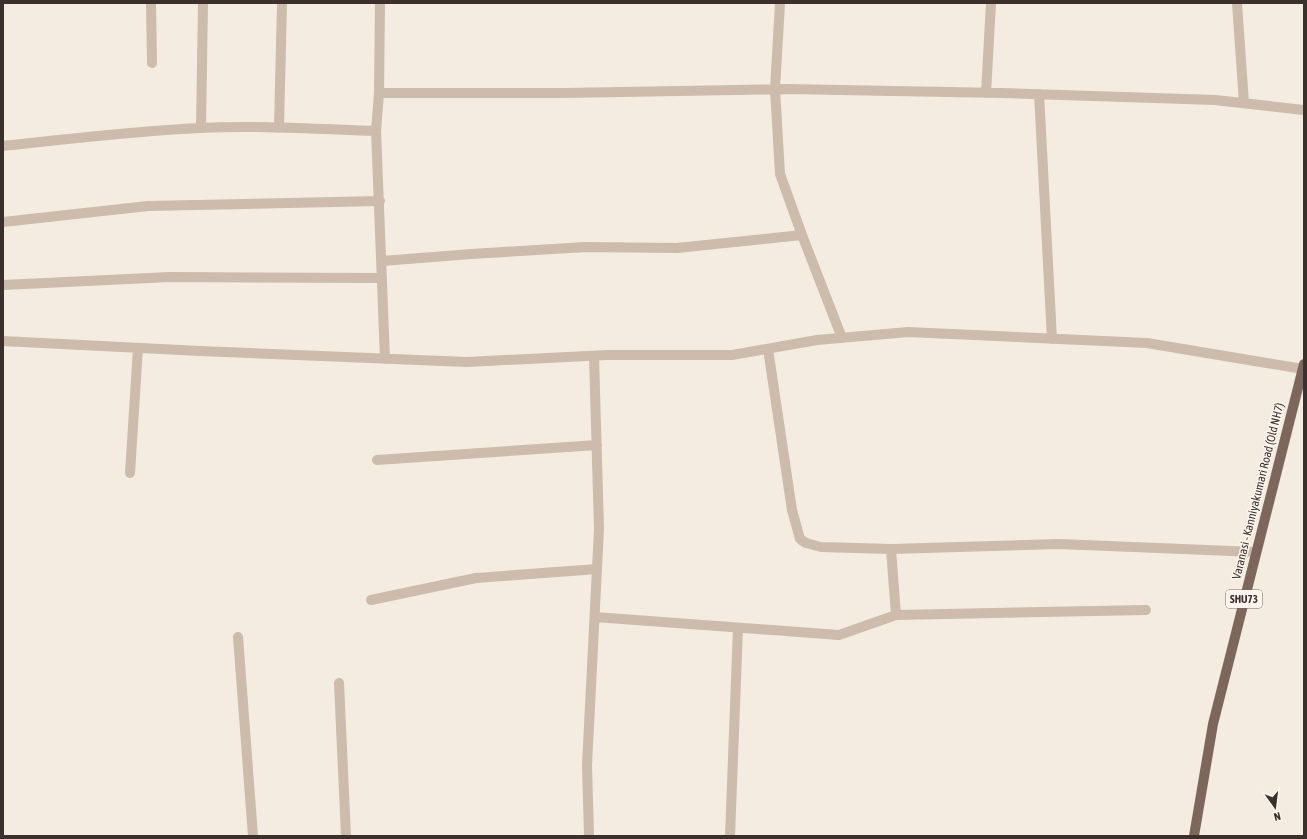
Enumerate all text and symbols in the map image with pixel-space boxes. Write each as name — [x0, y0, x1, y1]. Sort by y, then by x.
street label: Varanasi - Kanniyakumari Road (Old NH7) — [1229, 401, 1287, 581]
road number: SHU73 — [1226, 590, 1262, 608]
north arrow — [1255, 787, 1295, 827]
text: N — [1273, 810, 1282, 823]

